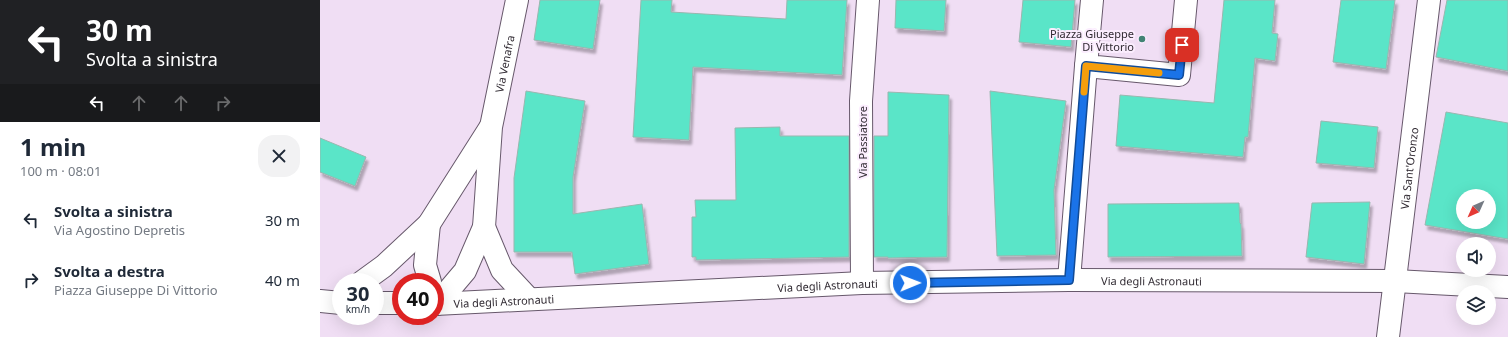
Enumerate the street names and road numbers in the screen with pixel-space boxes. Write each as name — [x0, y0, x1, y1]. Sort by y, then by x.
street label: Via Venafra — [491, 34, 517, 94]
street label: Via Passiatore — [855, 106, 870, 178]
street label: Via Sant'Oronzo — [1396, 126, 1421, 210]
street label: Via degli Astronauti — [1101, 273, 1202, 288]
street label: Via degli Astronauti — [777, 275, 878, 295]
street label: Via degli Astronauti — [453, 291, 555, 311]

